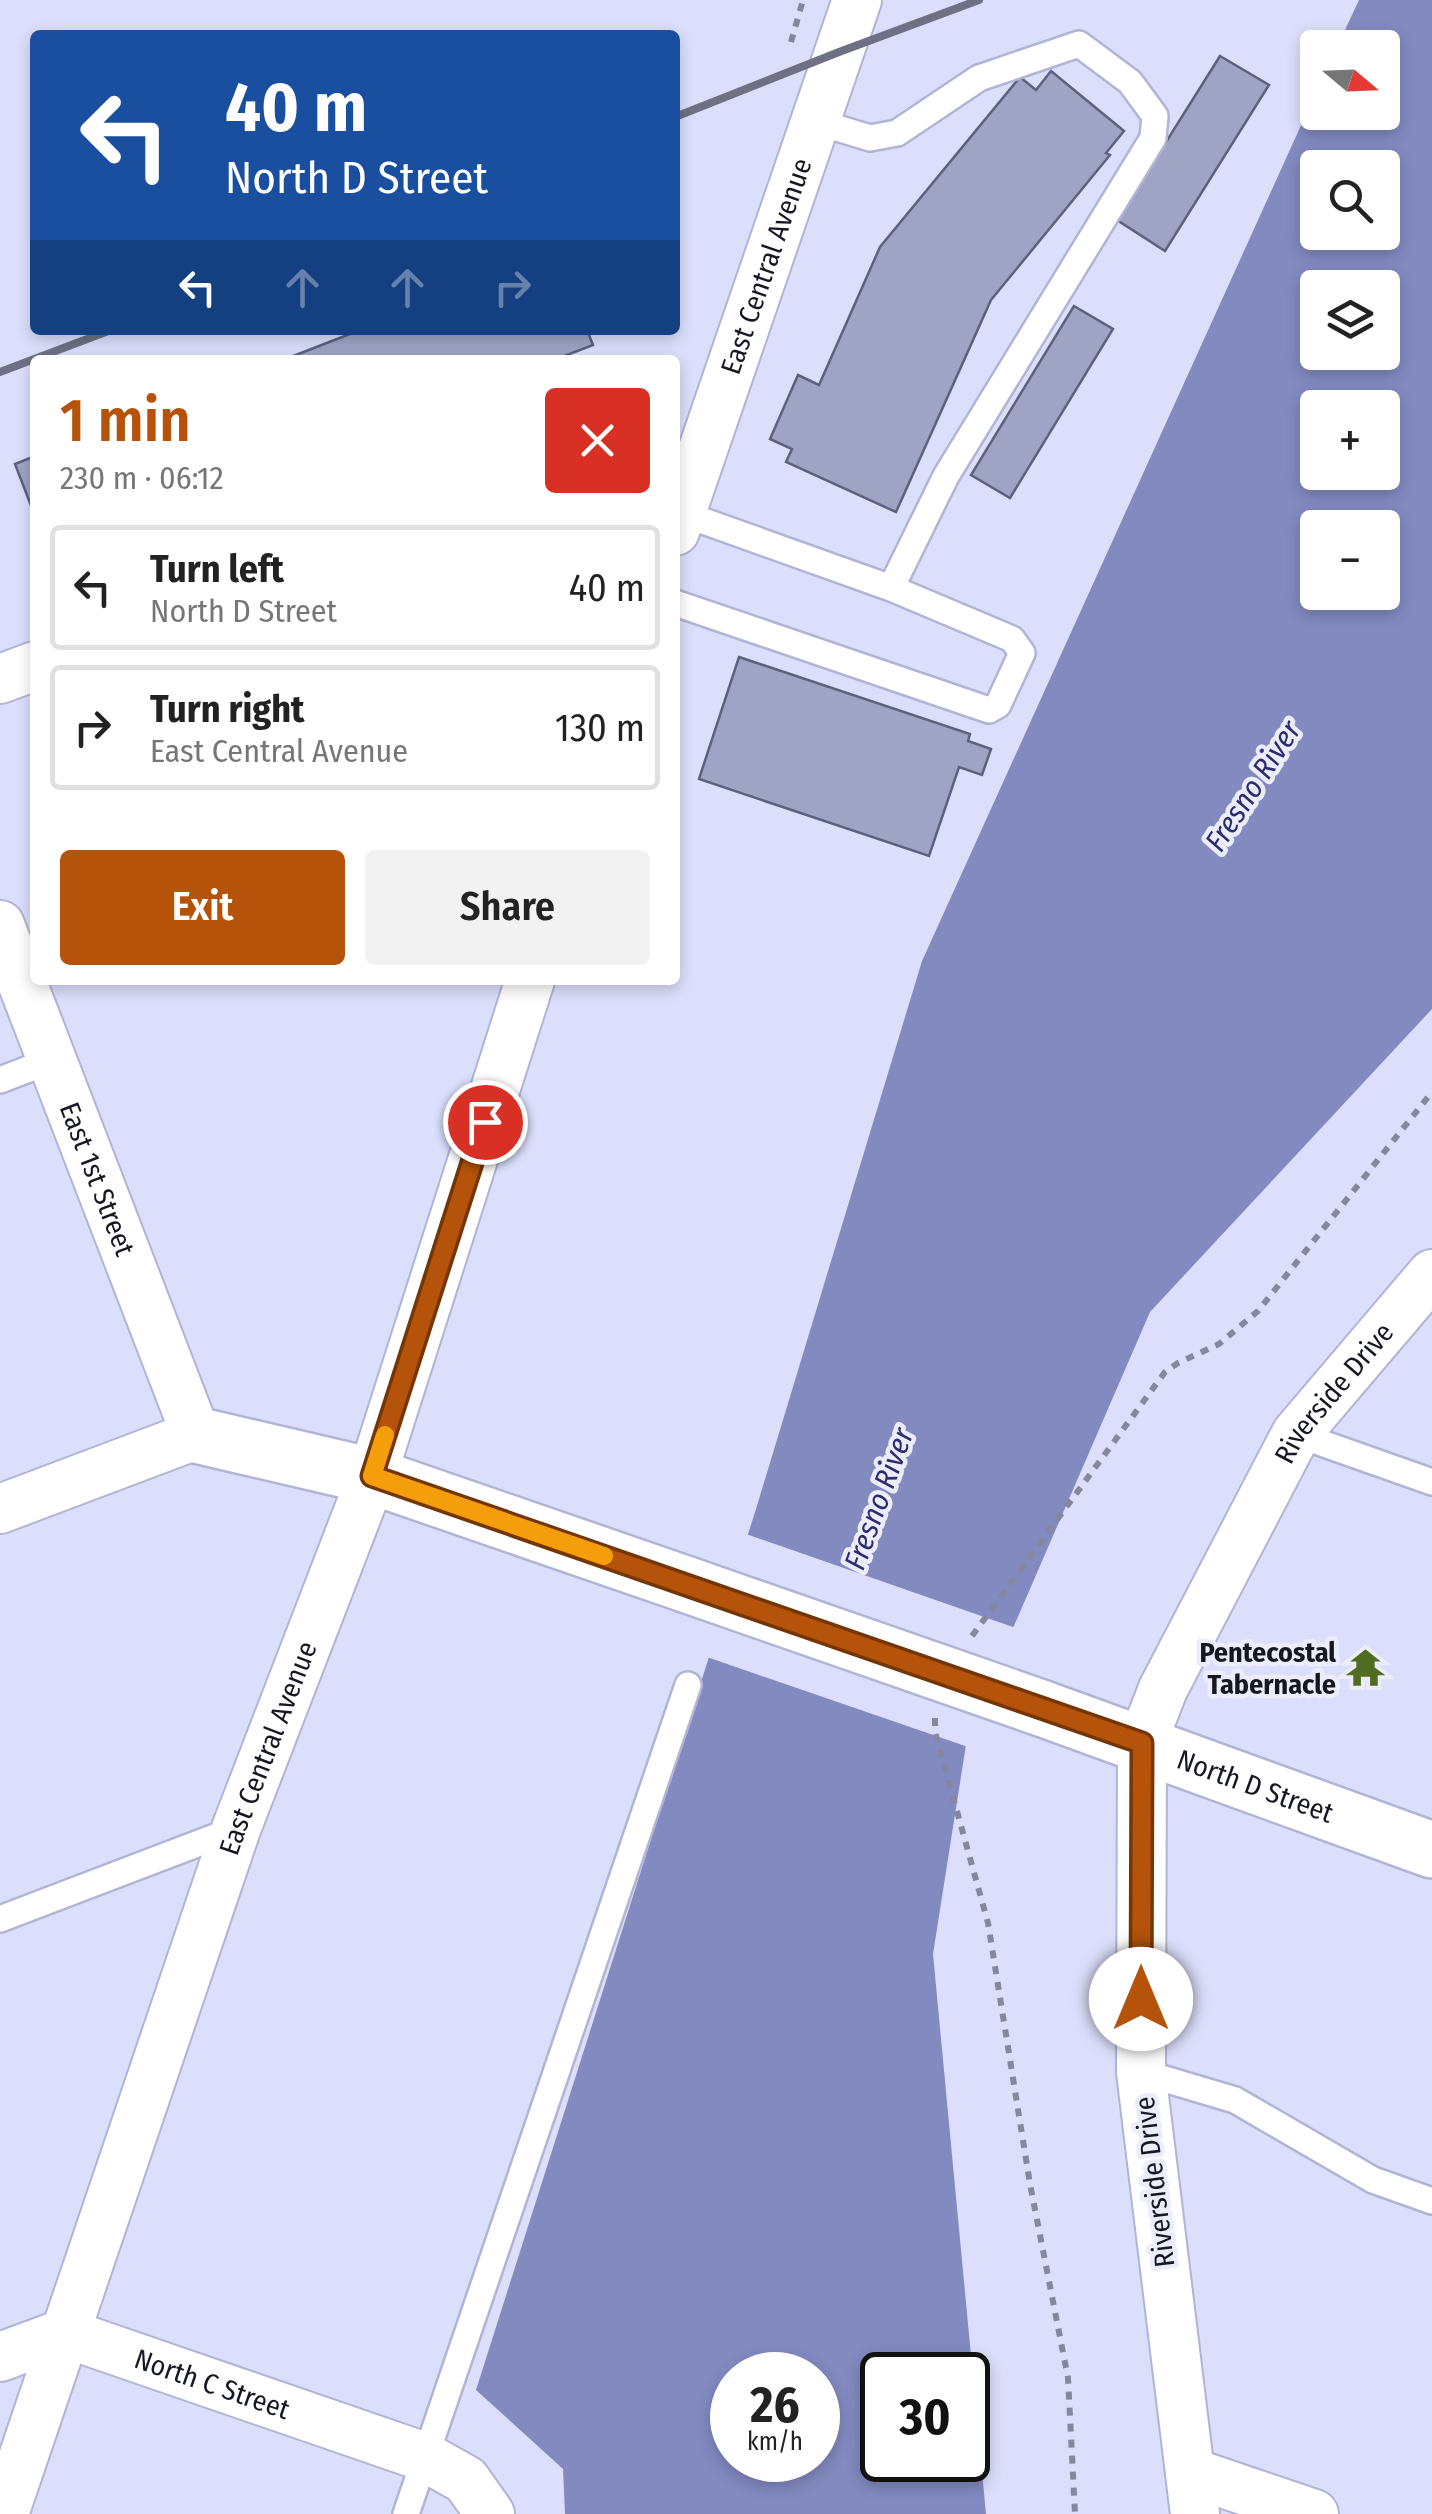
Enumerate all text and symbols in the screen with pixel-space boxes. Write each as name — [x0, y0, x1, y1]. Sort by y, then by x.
north arrow — [1300, 30, 1400, 130]
map controls — [1300, 30, 1400, 610]
text: 40 m — [225, 66, 367, 150]
icon: left — [60, 70, 190, 200]
button: search — [1300, 150, 1400, 250]
text: North D Street — [225, 151, 488, 205]
street label: East Central Avenue — [714, 154, 819, 379]
icon: left — [170, 260, 225, 315]
icon: ahead — [275, 260, 330, 315]
icon: ahead — [380, 260, 435, 315]
icon: right — [485, 260, 540, 315]
button: layers — [1300, 270, 1400, 370]
text: 1 min — [60, 385, 191, 457]
button: close — [545, 388, 650, 493]
button: + — [1300, 390, 1400, 490]
text: 230 m · 06:12 — [60, 459, 224, 497]
button: − — [1300, 510, 1400, 610]
text: Turn left — [150, 546, 284, 592]
icon: left — [65, 560, 120, 615]
text: 40 m — [569, 565, 645, 611]
text: North D Street — [150, 592, 337, 630]
text: Turn right — [150, 686, 304, 732]
icon: right — [65, 700, 120, 755]
text: 130 m — [555, 705, 645, 751]
water label: Fresno River — [1198, 713, 1309, 858]
text: East Central Avenue — [150, 732, 408, 770]
button: Exit — [60, 850, 345, 965]
button: Share — [365, 850, 650, 965]
pin — [443, 1080, 528, 1165]
icon: arrive — [458, 1095, 513, 1150]
street label: East 1st Street — [53, 1098, 142, 1261]
street label: Riverside Drive — [1268, 1316, 1400, 1469]
water label: Fresno River — [837, 1422, 922, 1575]
place label: Pentecostal Tabernacle — [1199, 1636, 1336, 1701]
street label: East Central Avenue — [212, 1637, 324, 1859]
temple icon: Pentecostal Tabernacle — [1345, 1647, 1387, 1689]
street label: North D Street — [1173, 1743, 1339, 1830]
position arrow — [1089, 1947, 1193, 2051]
street label: Riverside Drive — [1128, 2095, 1181, 2269]
street label: North C Street — [130, 2342, 295, 2426]
speed limit sign: 30 — [860, 2352, 990, 2482]
text: 26 — [750, 2375, 800, 2435]
text: km/h — [747, 2427, 803, 2457]

